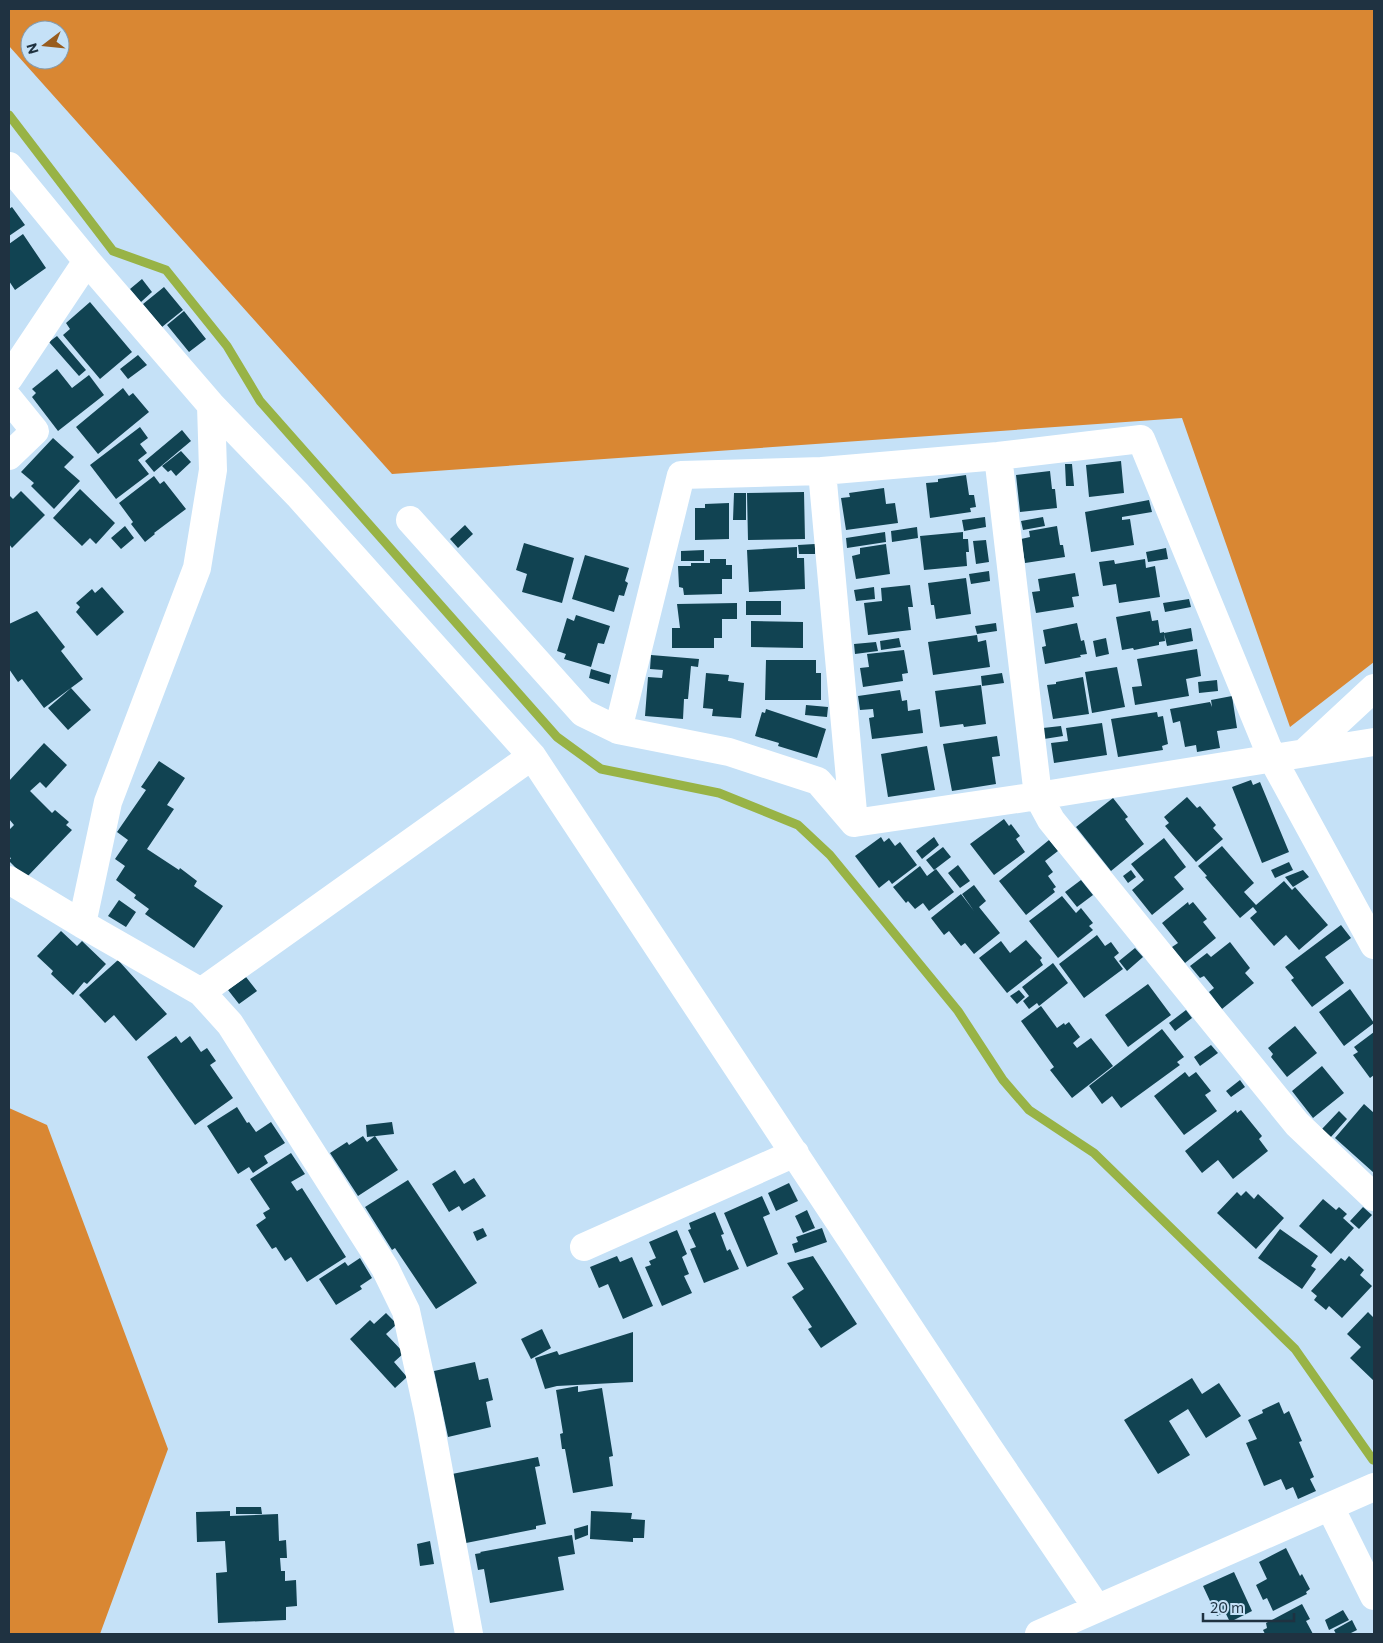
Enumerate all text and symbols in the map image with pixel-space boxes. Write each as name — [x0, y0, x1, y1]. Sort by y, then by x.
north arrow — [20, 20, 70, 70]
text: N — [22, 41, 42, 56]
scale bar — [1203, 1590, 1294, 1622]
text: 20 m — [1210, 1598, 1244, 1616]

